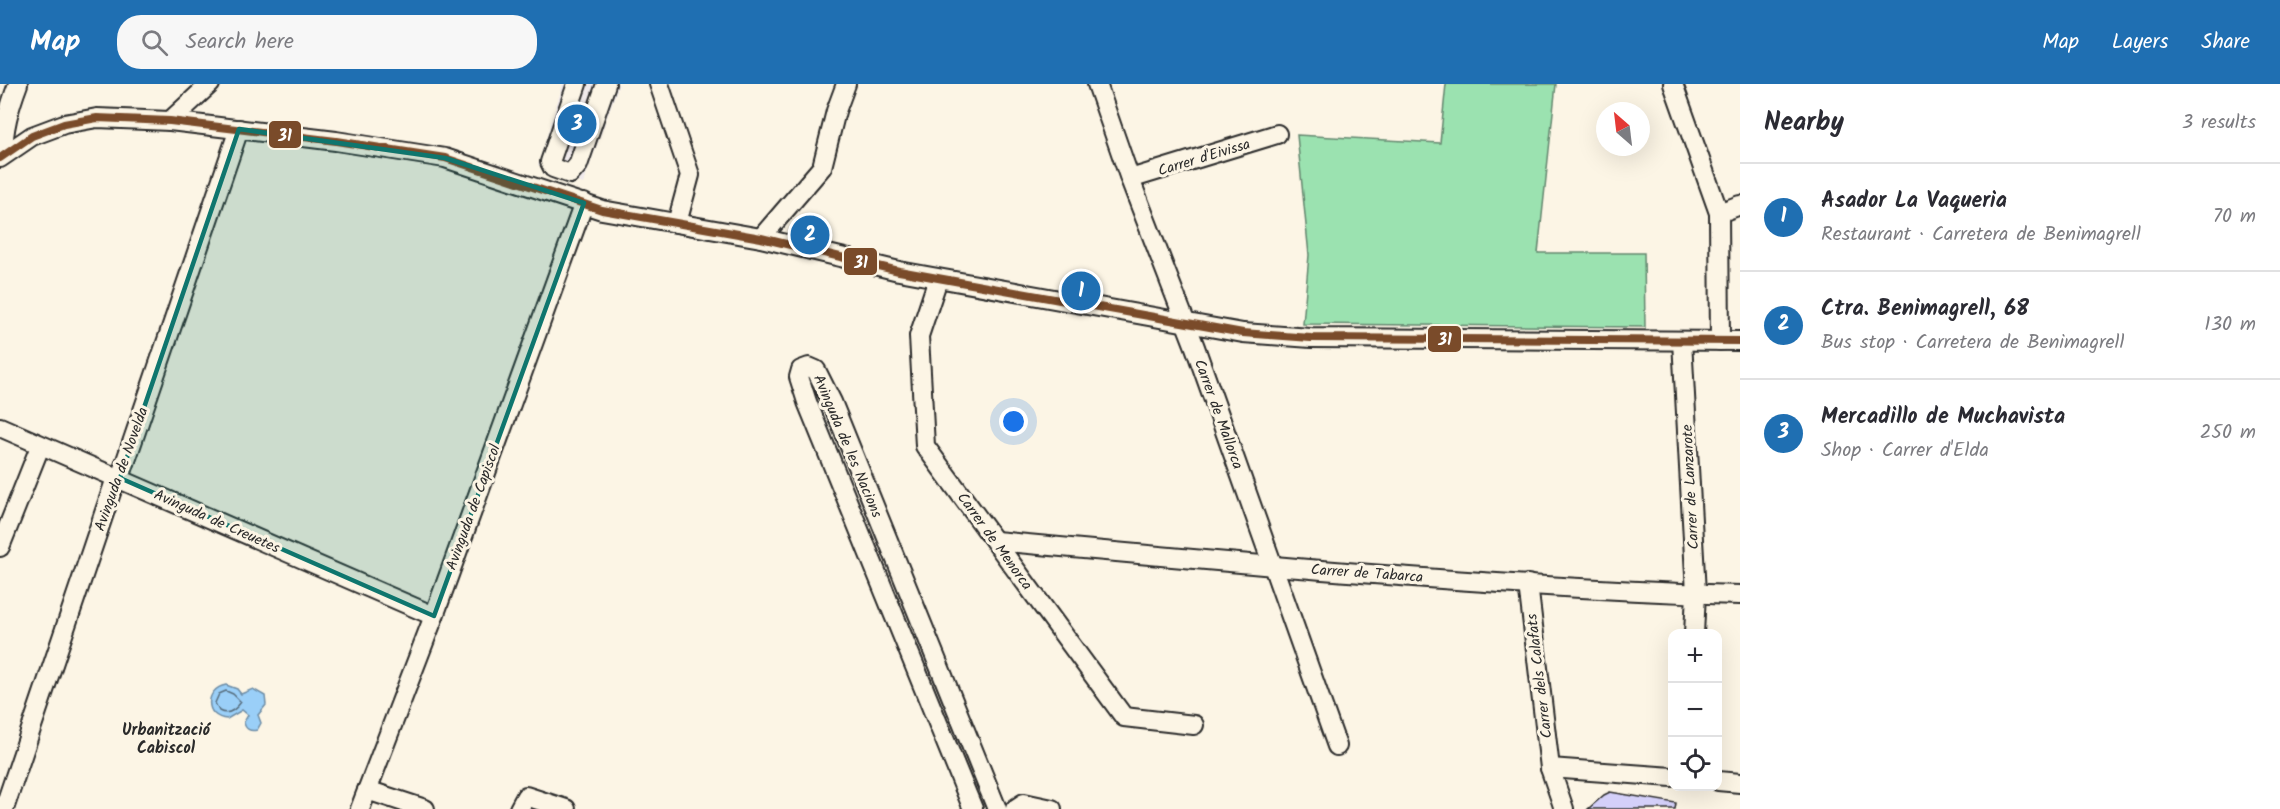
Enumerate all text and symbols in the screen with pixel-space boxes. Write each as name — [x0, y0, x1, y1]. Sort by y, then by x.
search box — [117, 15, 537, 69]
text: Map — [30, 20, 81, 65]
text: Search here — [186, 25, 294, 60]
icon: search — [138, 26, 171, 59]
text: Map — [2042, 26, 2079, 59]
text: Layers — [2112, 26, 2168, 59]
text: Share — [2201, 26, 2250, 59]
pin: 3 — [558, 102, 596, 147]
north arrow — [1596, 102, 1650, 156]
text: Nearby — [1764, 102, 1844, 144]
text: 3 results — [2182, 107, 2256, 139]
line badge: 31 — [268, 120, 302, 149]
text: 31 — [277, 124, 292, 149]
street label: Carrer d'Eivissa — [1155, 133, 1253, 183]
text: Asador La Vaqueria — [1821, 184, 2007, 219]
text: 1 — [1780, 201, 1787, 233]
text: 70 m — [2213, 201, 2256, 233]
pin: 2 — [790, 212, 830, 258]
text: Restaurant · Carretera de Benimagrell — [1821, 219, 2141, 251]
line badge: 31 — [843, 247, 878, 276]
text: 31 — [853, 251, 868, 276]
pin: 1 — [1062, 268, 1100, 314]
text: Ctra. Benimagrell, 68 — [1821, 292, 2029, 327]
text: 2 — [1778, 309, 1789, 341]
text: 130 m — [2204, 309, 2256, 341]
line badge: 31 — [1427, 325, 1462, 353]
text: Bus stop · Carretera de Benimagrell — [1821, 327, 2124, 359]
text: 31 — [1437, 328, 1452, 353]
street label: Carrer de Mallorca — [1187, 356, 1249, 473]
street label: Avinguda de les Nacions — [806, 371, 888, 522]
text: Mercadillo de Muchavista — [1821, 400, 2065, 435]
street label: Avinguda de Novelda — [88, 404, 156, 535]
your location — [999, 407, 1028, 436]
text: 3 — [1778, 417, 1789, 449]
text: 250 m — [2200, 417, 2256, 449]
street label: Carrer de Lanzarote — [1676, 424, 1706, 550]
text: Shop · Carrer d'Elda — [1821, 435, 1989, 467]
street label: Avinguda de Capiscol — [440, 441, 508, 574]
street label: Avinguda de Creuetes — [150, 483, 284, 561]
street label: Carrer de Menorca — [950, 488, 1038, 596]
street label: Carrer de Tabarca — [1310, 558, 1424, 590]
street label: Carrer dels Calafats — [1520, 611, 1560, 740]
map controls — [1668, 629, 1722, 791]
button: + — [1668, 629, 1722, 683]
button: − — [1668, 683, 1722, 737]
district label: Urbanització Cabiscol — [122, 718, 212, 761]
button: locate — [1668, 737, 1722, 791]

